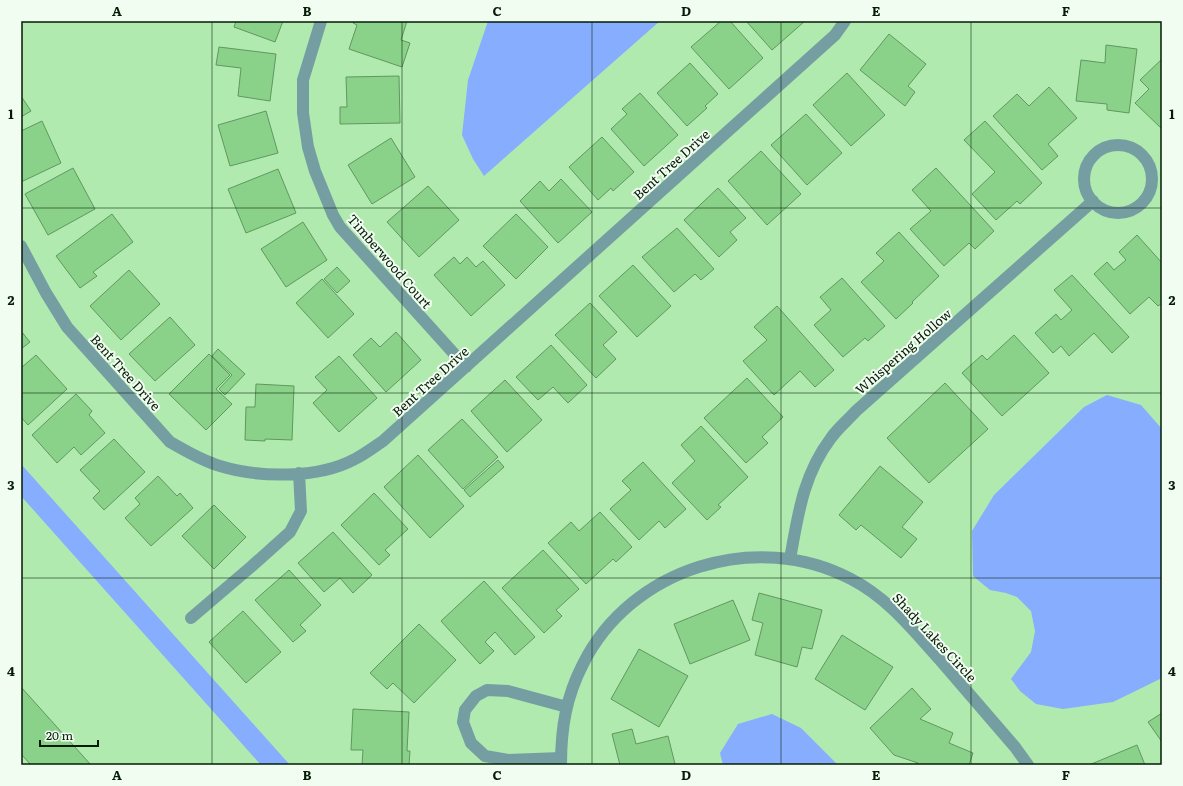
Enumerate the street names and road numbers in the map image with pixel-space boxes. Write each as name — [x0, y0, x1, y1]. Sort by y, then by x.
street label: Bent Tree Drive — [629, 124, 714, 203]
street label: Timberwood Court — [344, 210, 437, 313]
street label: Whispering Hollow — [851, 303, 956, 398]
street label: Bent Tree Drive — [87, 330, 166, 415]
street label: Bent Tree Drive — [388, 341, 473, 420]
street label: Shady Lakes Circle — [889, 588, 982, 686]

